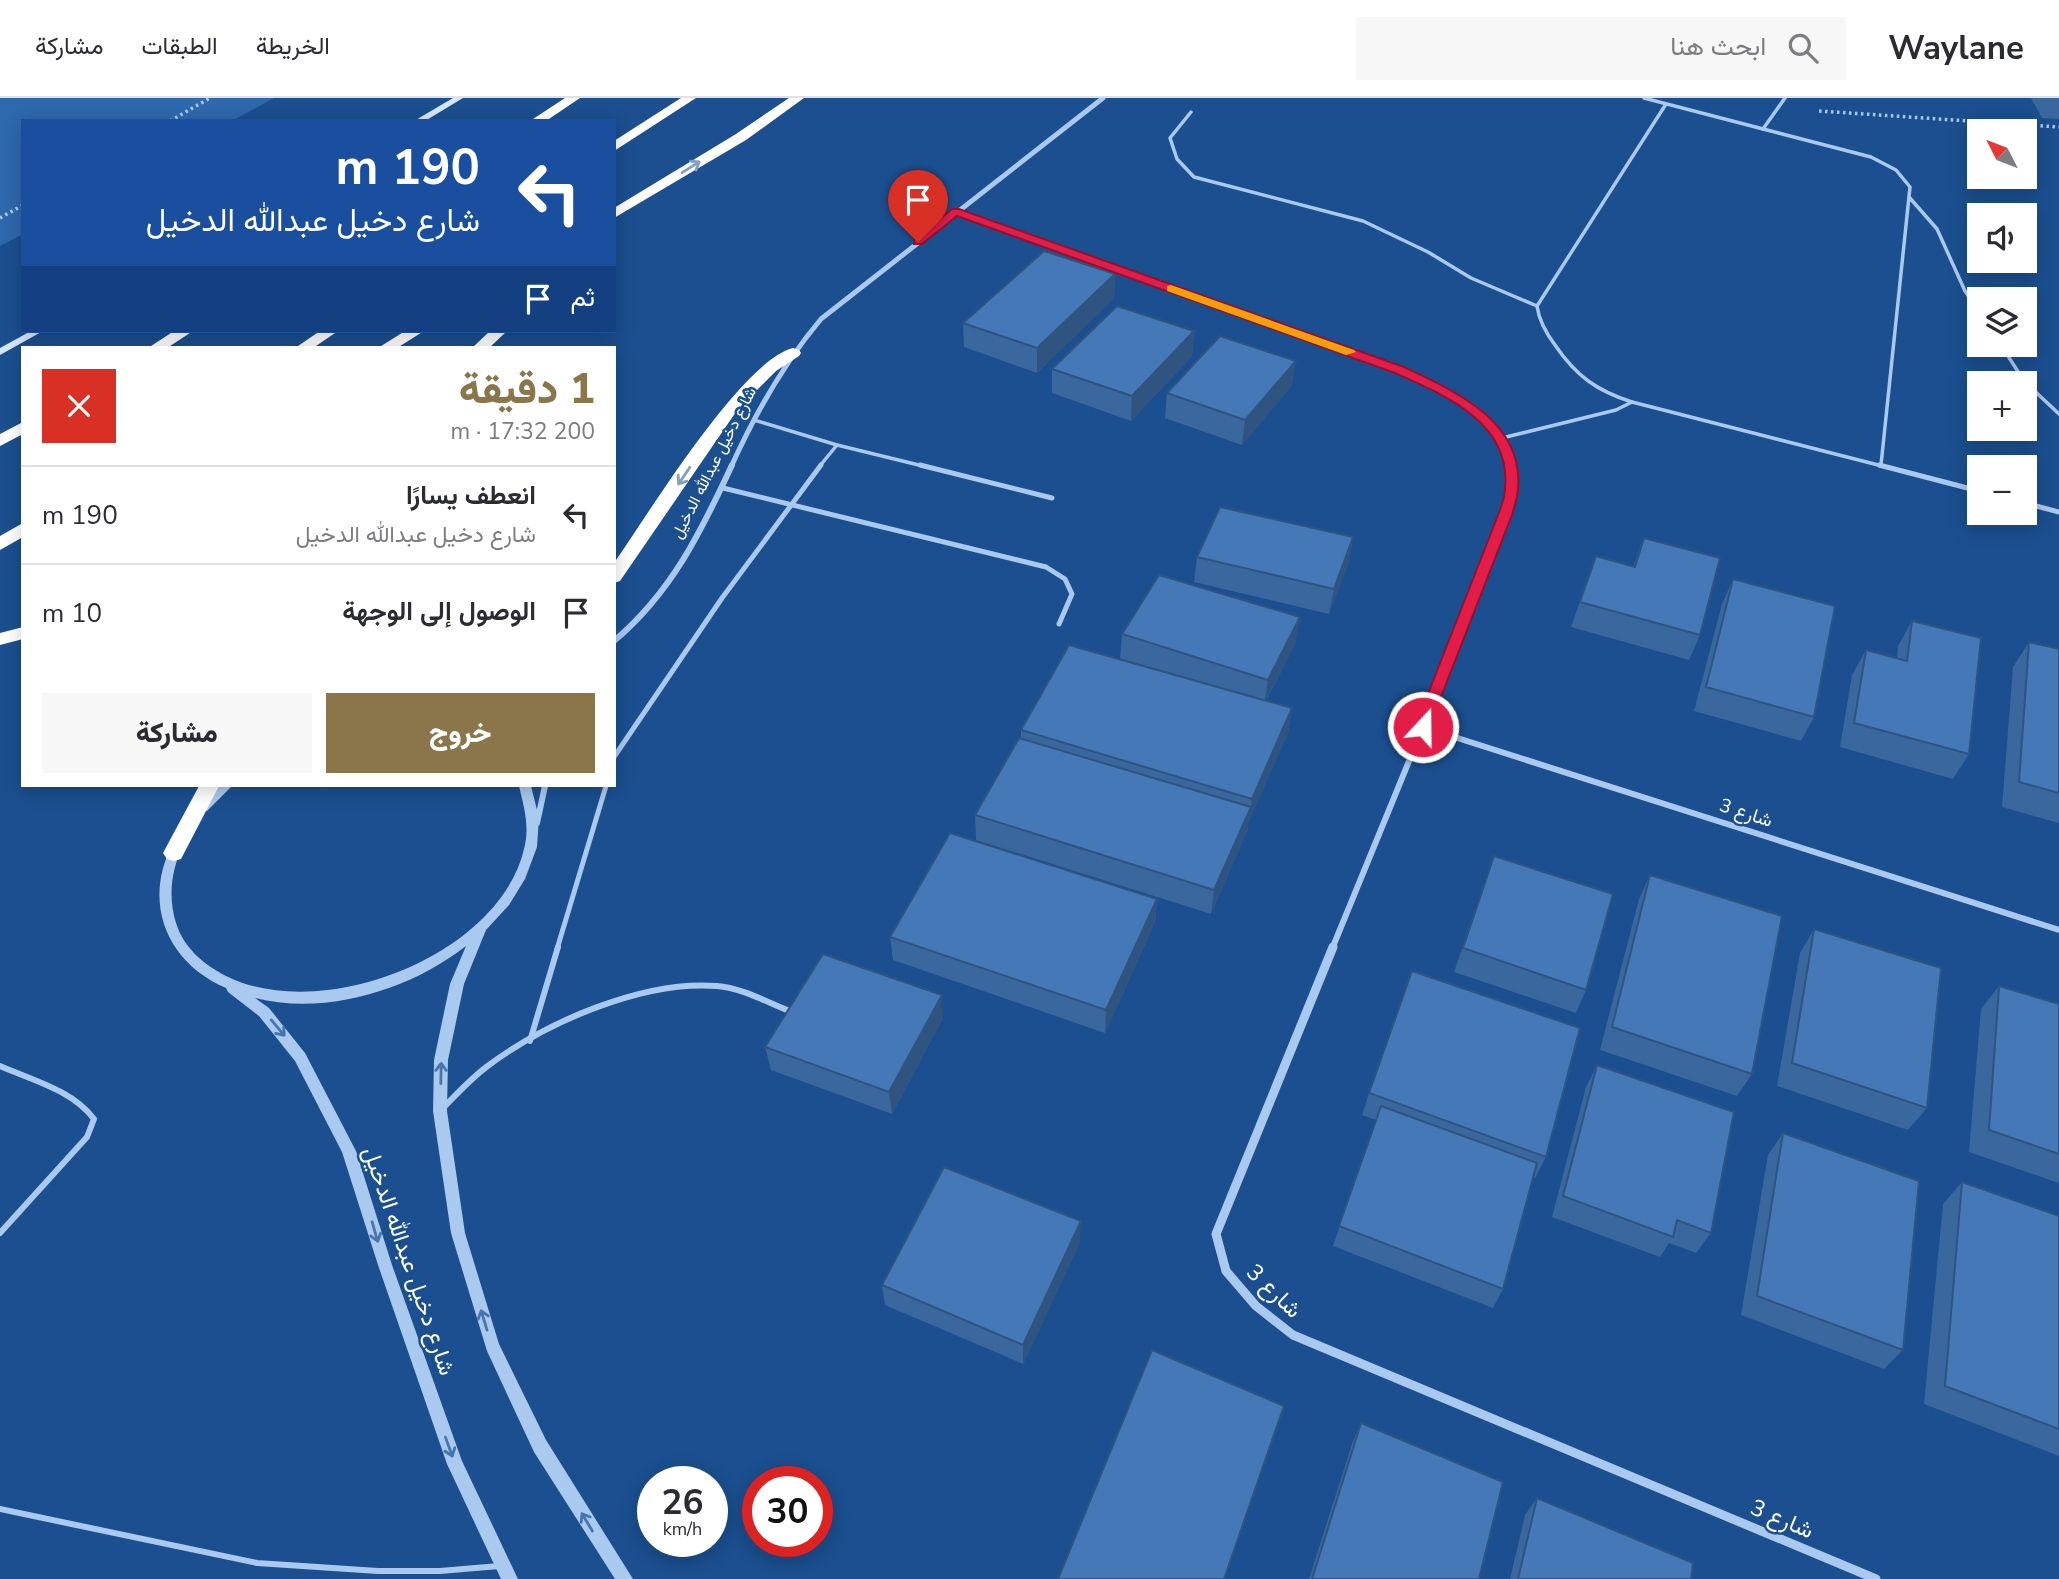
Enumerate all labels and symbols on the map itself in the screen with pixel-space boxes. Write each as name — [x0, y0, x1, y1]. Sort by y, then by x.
north arrow — [1967, 119, 2037, 189]
one-way arrow — [681, 160, 701, 174]
pin — [888, 170, 948, 242]
street label: شارع دخيل عبدالله الدخيل — [666, 384, 762, 542]
one-way arrow — [677, 466, 692, 485]
position arrow — [1386, 690, 1460, 764]
street label: شارع 3 — [1716, 792, 1776, 834]
one-way arrow — [270, 1019, 286, 1037]
one-way arrow — [434, 1062, 448, 1085]
street label: شارع دخيل عبدالله الدخيل — [355, 1142, 463, 1380]
one-way arrow — [370, 1221, 383, 1243]
street label: شارع 3 — [1240, 1257, 1308, 1325]
one-way arrow — [477, 1309, 490, 1331]
one-way arrow — [443, 1436, 456, 1458]
speed limit sign: 30 — [742, 1466, 833, 1557]
street label: شارع 3 — [1746, 1492, 1818, 1546]
one-way arrow — [580, 1513, 594, 1533]

